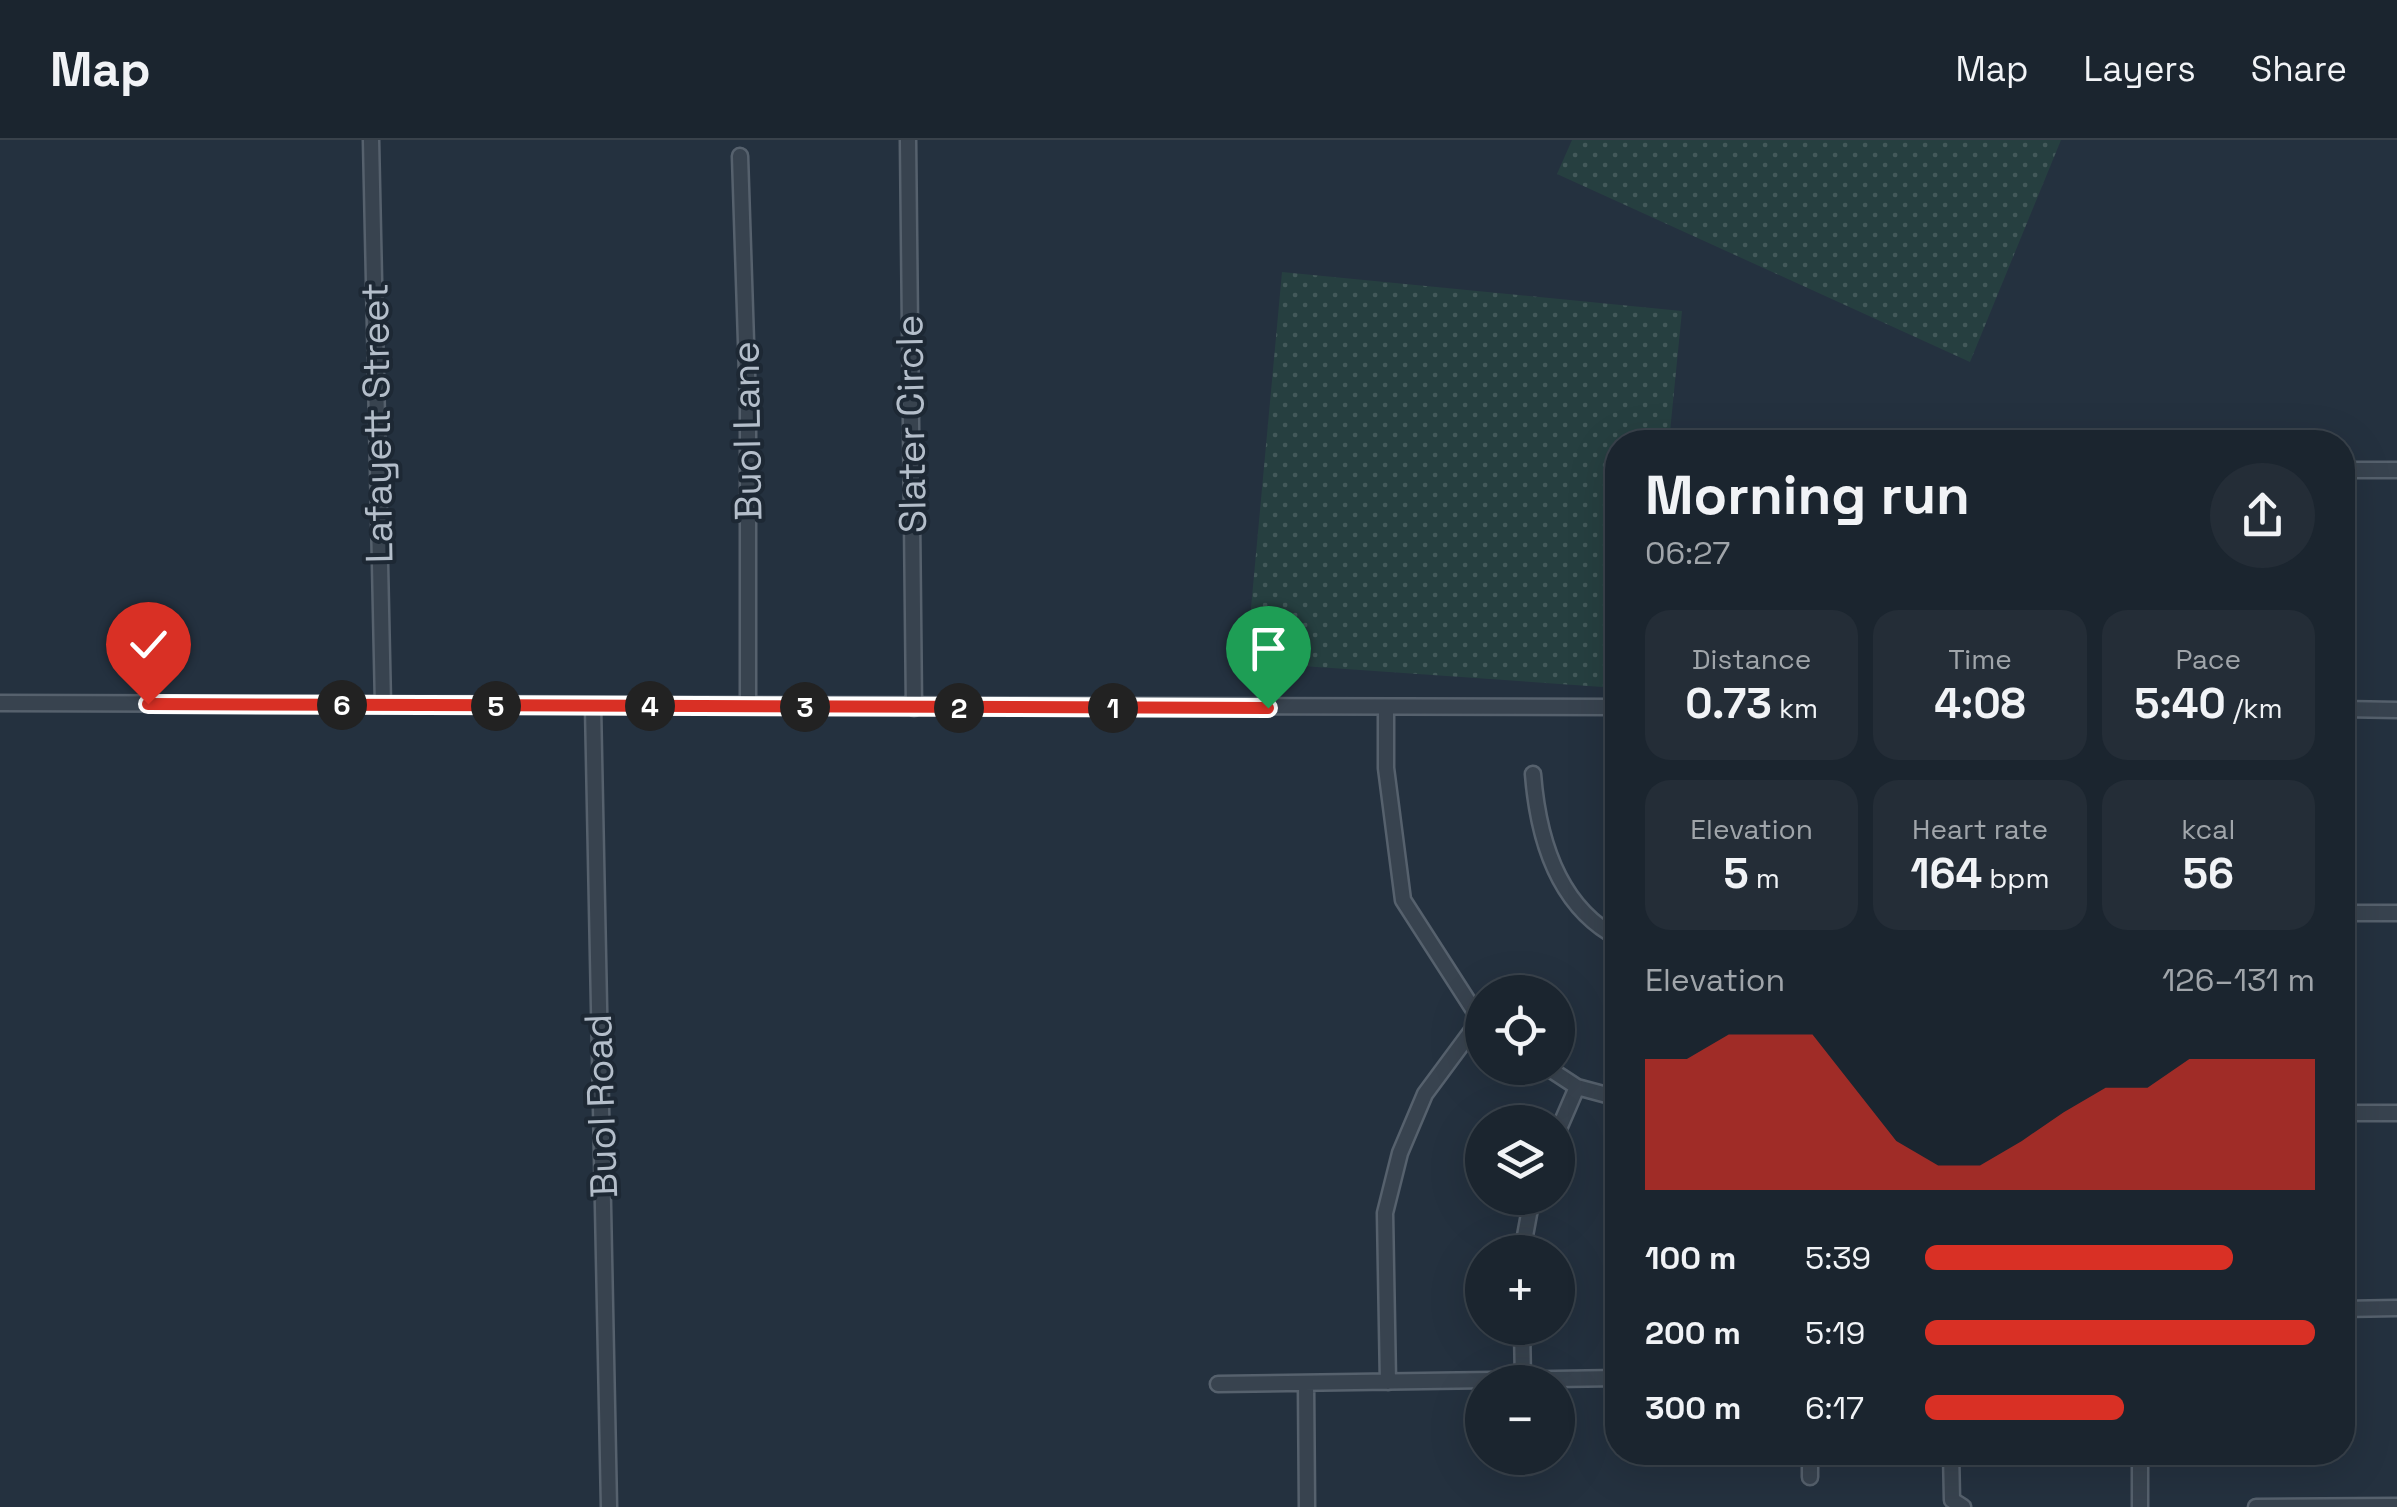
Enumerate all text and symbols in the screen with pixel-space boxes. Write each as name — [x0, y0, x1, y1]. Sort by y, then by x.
text: Map — [50, 39, 151, 100]
text: Map — [1955, 47, 2028, 91]
text: Layers — [2083, 47, 2196, 91]
text: Share — [2251, 47, 2347, 91]
street label: Lafayett Street — [351, 282, 403, 564]
street label: Slater Circle — [885, 314, 937, 534]
street label: Buol Lane — [721, 341, 773, 521]
text: Morning run — [1645, 460, 1970, 530]
button: share — [2210, 463, 2315, 568]
text: 06:27 — [1645, 533, 1730, 573]
pin — [106, 602, 191, 705]
pin — [1226, 606, 1311, 709]
icon: check — [121, 617, 176, 672]
icon: arrive — [1241, 621, 1296, 676]
text: Distance — [1692, 641, 1811, 677]
text: Time — [1948, 641, 2012, 677]
text: Pace — [2176, 641, 2241, 677]
text: 0.73 — [1685, 677, 1772, 730]
text: 4:08 — [1934, 677, 2026, 730]
text: 5:40 — [2134, 677, 2226, 730]
pin: 6 — [317, 680, 367, 730]
pin: 5 — [471, 681, 521, 731]
pin: 4 — [625, 681, 675, 731]
pin: 3 — [780, 682, 830, 732]
pin: 2 — [934, 683, 984, 733]
pin: 1 — [1088, 683, 1138, 733]
text: 6 — [333, 687, 351, 723]
text: 5 — [488, 688, 504, 724]
text: 4 — [641, 688, 659, 724]
text: 3 — [796, 689, 814, 725]
text: 2 — [951, 690, 967, 726]
text: 1 — [1107, 690, 1119, 726]
text: km — [1772, 690, 1818, 726]
text: /km — [2226, 690, 2283, 726]
text: Elevation — [1690, 811, 1813, 847]
text: Heart rate — [1912, 811, 2048, 847]
text: kcal — [2181, 811, 2235, 847]
text: 5 — [1723, 847, 1749, 900]
text: 164 — [1910, 847, 1982, 900]
text: 56 — [2183, 847, 2234, 900]
text: m — [1749, 860, 1780, 896]
text: bpm — [1982, 860, 2049, 896]
text: Elevation — [1645, 960, 1785, 1000]
text: 126–131 m — [2162, 960, 2315, 1000]
map controls — [1465, 975, 1575, 1475]
button: locate — [1465, 975, 1575, 1085]
street label: Buol Road — [574, 1013, 628, 1199]
button: layers — [1465, 1105, 1575, 1215]
button: + — [1465, 1235, 1575, 1345]
text: 100 m — [1645, 1238, 1736, 1278]
text: 5:39 — [1805, 1238, 1871, 1278]
text: 200 m — [1645, 1313, 1741, 1353]
text: 5:19 — [1805, 1313, 1865, 1353]
button: − — [1465, 1365, 1575, 1475]
text: 300 m — [1645, 1388, 1741, 1428]
text: 6:17 — [1805, 1388, 1864, 1428]

